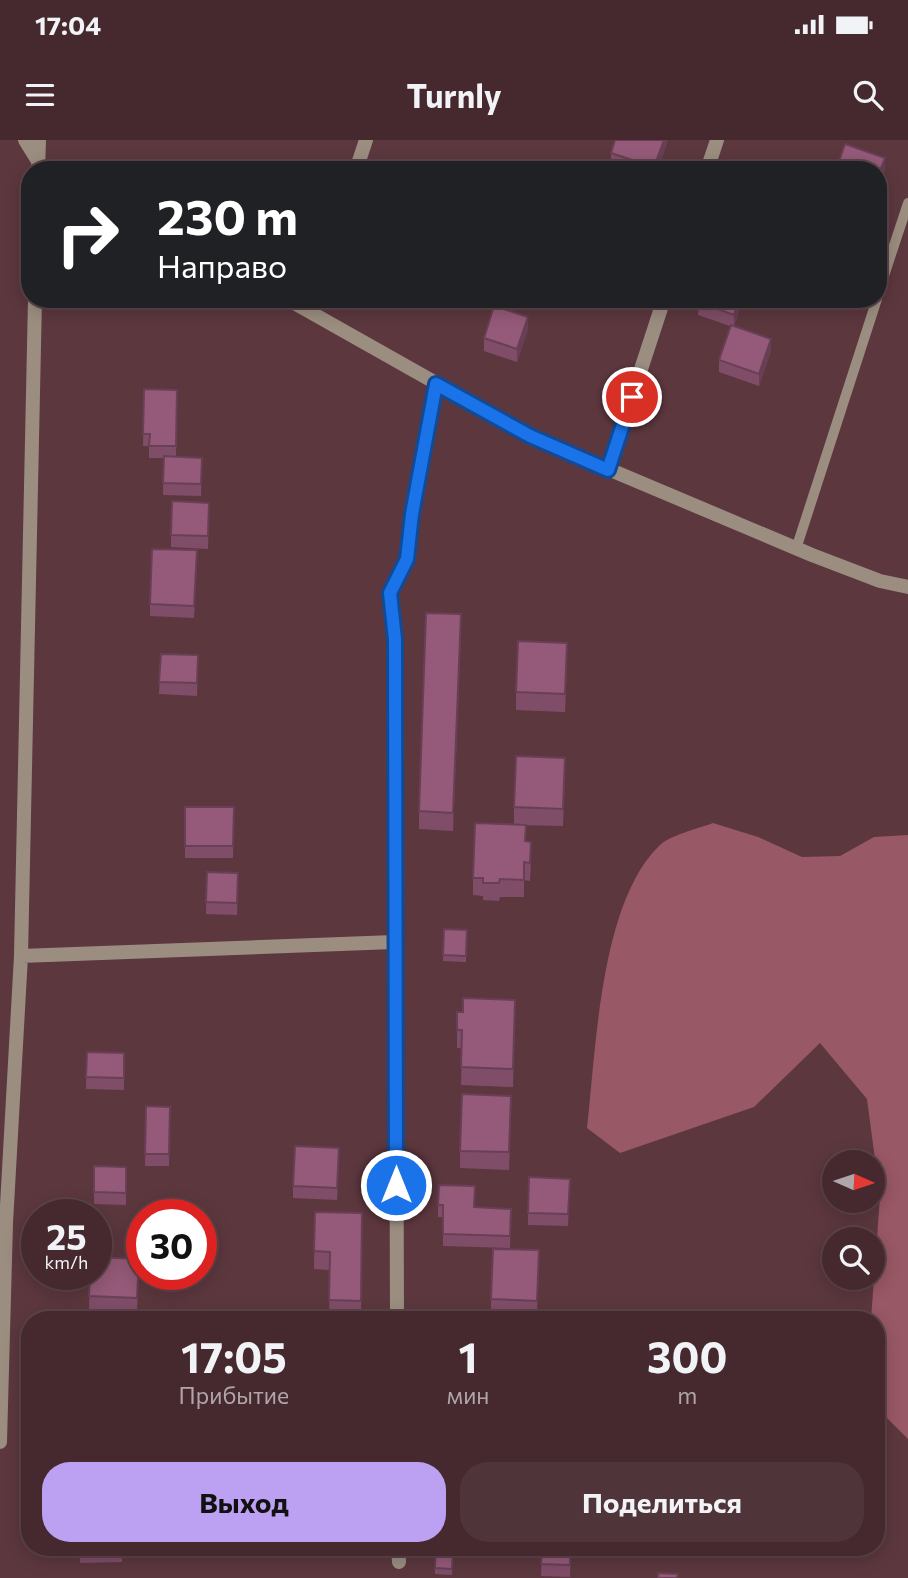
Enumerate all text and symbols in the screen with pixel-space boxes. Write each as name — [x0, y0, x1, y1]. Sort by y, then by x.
text: 17:04 — [35, 9, 101, 40]
text: Turnly — [407, 75, 501, 115]
icon: menu — [21, 76, 59, 114]
icon: search — [849, 76, 887, 114]
text: 230 m — [157, 185, 298, 245]
icon: right — [42, 189, 133, 280]
text: Направо — [157, 245, 287, 285]
pin — [602, 367, 662, 427]
icon: arrive — [613, 378, 651, 416]
position arrow — [359, 1148, 433, 1222]
north arrow — [822, 1150, 886, 1213]
map controls — [822, 1150, 885, 1290]
speed limit sign: 30 — [126, 1199, 217, 1290]
text: 25 — [46, 1214, 87, 1257]
button: search — [822, 1227, 885, 1290]
text: km/h — [45, 1251, 88, 1273]
text: 17:05 — [181, 1330, 287, 1382]
text: 1 — [459, 1330, 478, 1382]
text: 300 — [647, 1330, 727, 1382]
text: Прибытие — [179, 1381, 289, 1409]
text: мин — [447, 1381, 489, 1409]
text: m — [677, 1381, 697, 1409]
button: Выход — [42, 1462, 446, 1542]
button: Поделиться — [460, 1462, 864, 1542]

